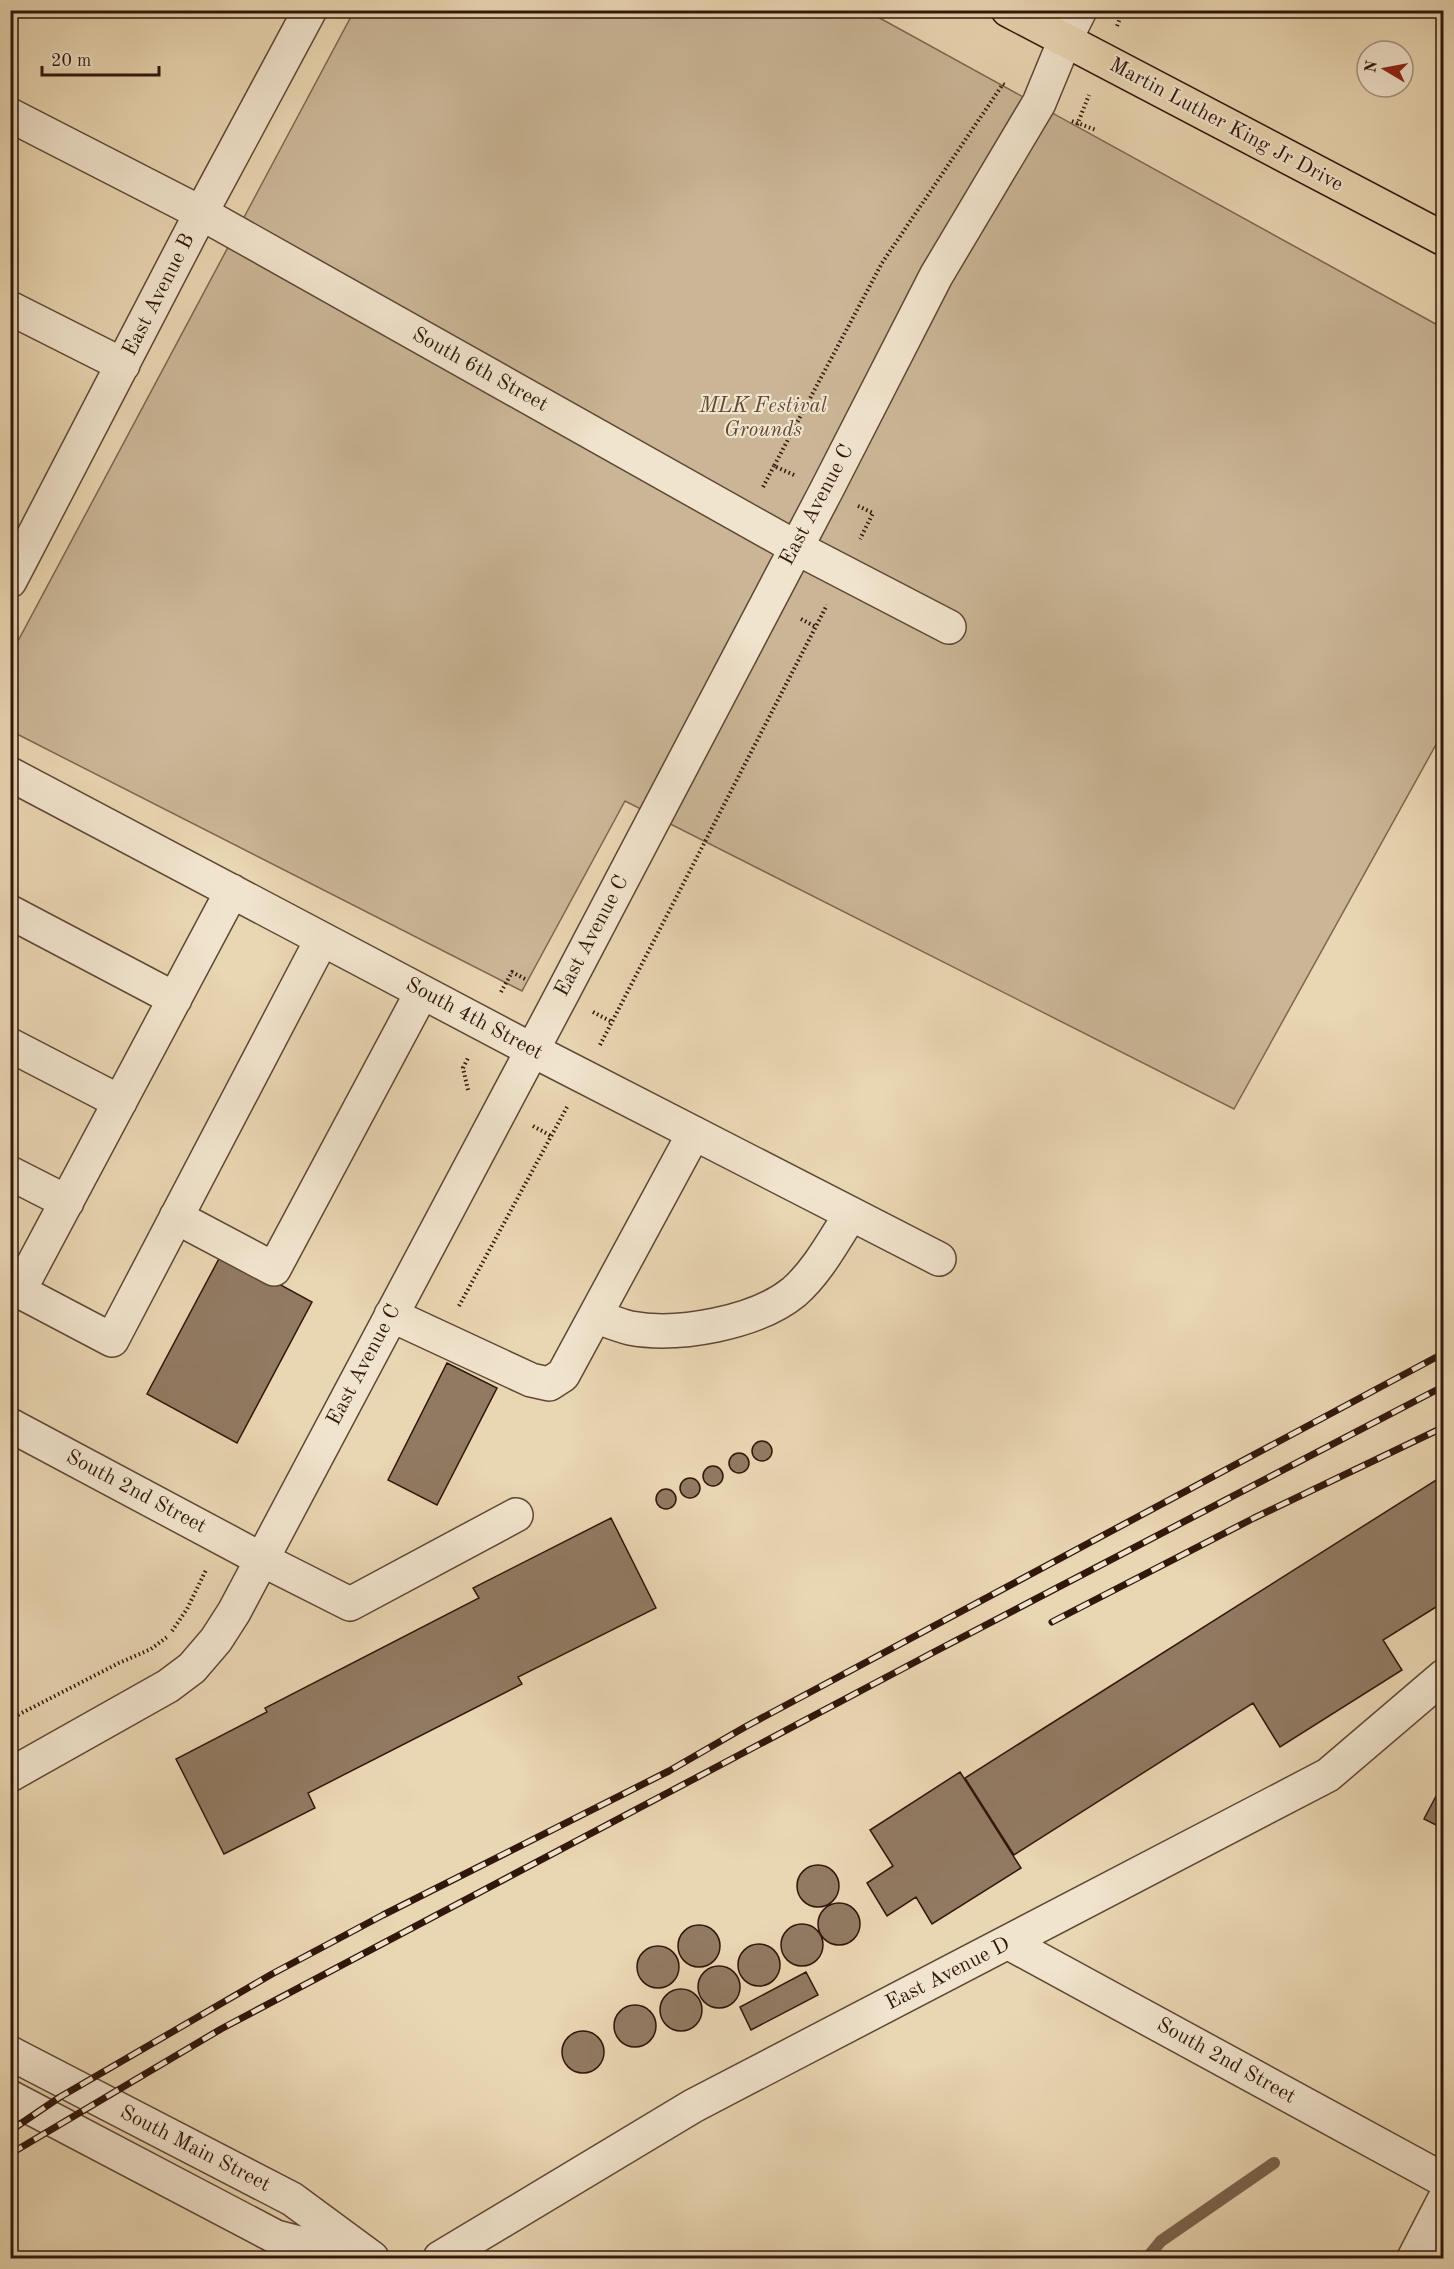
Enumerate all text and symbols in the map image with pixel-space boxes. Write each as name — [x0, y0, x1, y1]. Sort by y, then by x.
scale bar — [42, 39, 159, 77]
north arrow — [1355, 39, 1415, 99]
text: 20 m — [51, 52, 91, 70]
street label: Martin Luther King Jr Drive — [1106, 54, 1346, 196]
text: N — [1363, 59, 1381, 74]
street label: East Avenue B — [119, 230, 199, 360]
street label: South 6th Street — [409, 324, 551, 416]
park label: MLK Festival Grounds — [698, 396, 827, 441]
street label: East Avenue C — [776, 441, 858, 569]
street label: East Avenue C — [551, 872, 633, 1000]
street label: South 4th Street — [402, 974, 546, 1064]
street label: East Avenue C — [323, 1301, 405, 1429]
street label: South 2nd Street — [62, 1446, 210, 1538]
street label: East Avenue D — [883, 1934, 1013, 2014]
street label: South 2nd Street — [1153, 2014, 1299, 2108]
street label: South Main Street — [116, 2102, 274, 2196]

